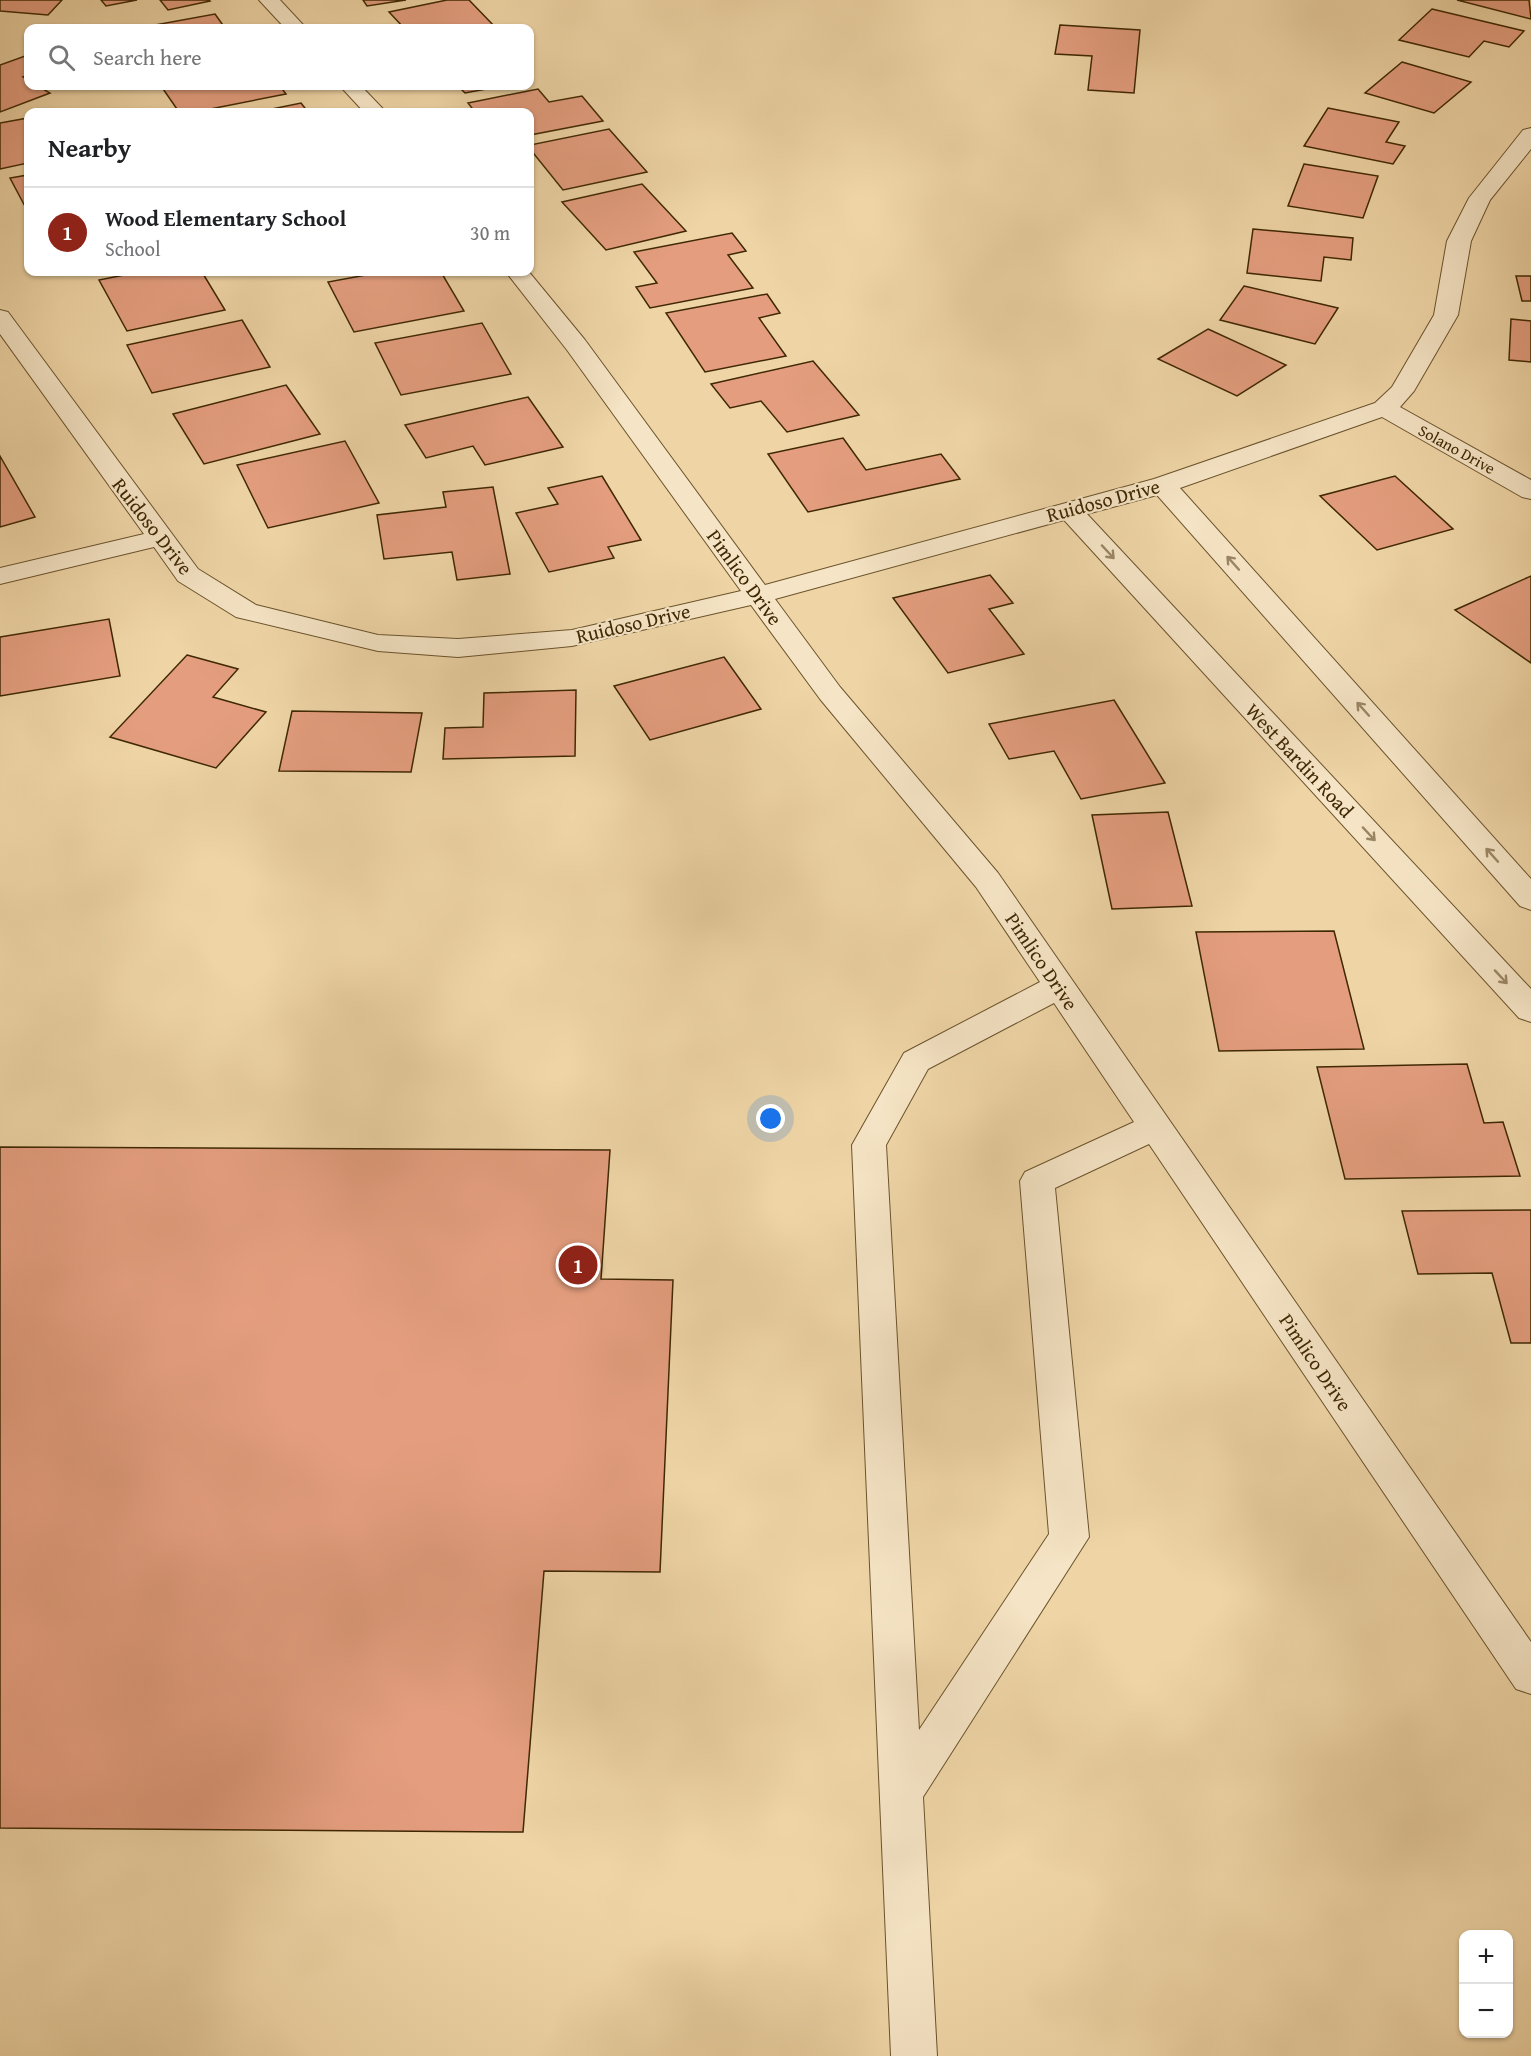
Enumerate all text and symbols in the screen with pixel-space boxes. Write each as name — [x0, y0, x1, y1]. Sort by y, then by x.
search box — [24, 24, 534, 90]
icon: search — [45, 41, 78, 74]
text: Search here — [93, 41, 202, 73]
text: Nearby — [48, 128, 131, 167]
text: Wood Elementary School — [105, 202, 346, 234]
text: 1 — [62, 218, 73, 247]
text: 30 m — [470, 218, 510, 247]
text: School — [105, 234, 161, 263]
street label: Solano Drive — [1414, 418, 1500, 480]
street label: Ruidoso Drive — [106, 471, 200, 581]
street label: Ruidoso Drive — [1043, 471, 1163, 529]
street label: Pimlico Drive — [700, 523, 790, 631]
one-way arrow — [1101, 545, 1115, 560]
one-way arrow — [1226, 556, 1240, 571]
street label: Ruidoso Drive — [573, 596, 693, 650]
street label: West Bardin Road — [1239, 696, 1361, 824]
one-way arrow — [1356, 701, 1369, 717]
one-way arrow — [1361, 827, 1376, 842]
one-way arrow — [1485, 848, 1499, 863]
street label: Pimlico Drive — [999, 906, 1085, 1016]
one-way arrow — [1494, 970, 1508, 985]
your location — [756, 1104, 785, 1133]
pin: 1 — [558, 1242, 598, 1288]
street label: Pimlico Drive — [1273, 1307, 1359, 1417]
map controls — [1459, 1930, 1513, 2038]
button: + — [1459, 1930, 1513, 1984]
button: − — [1459, 1984, 1513, 2038]

